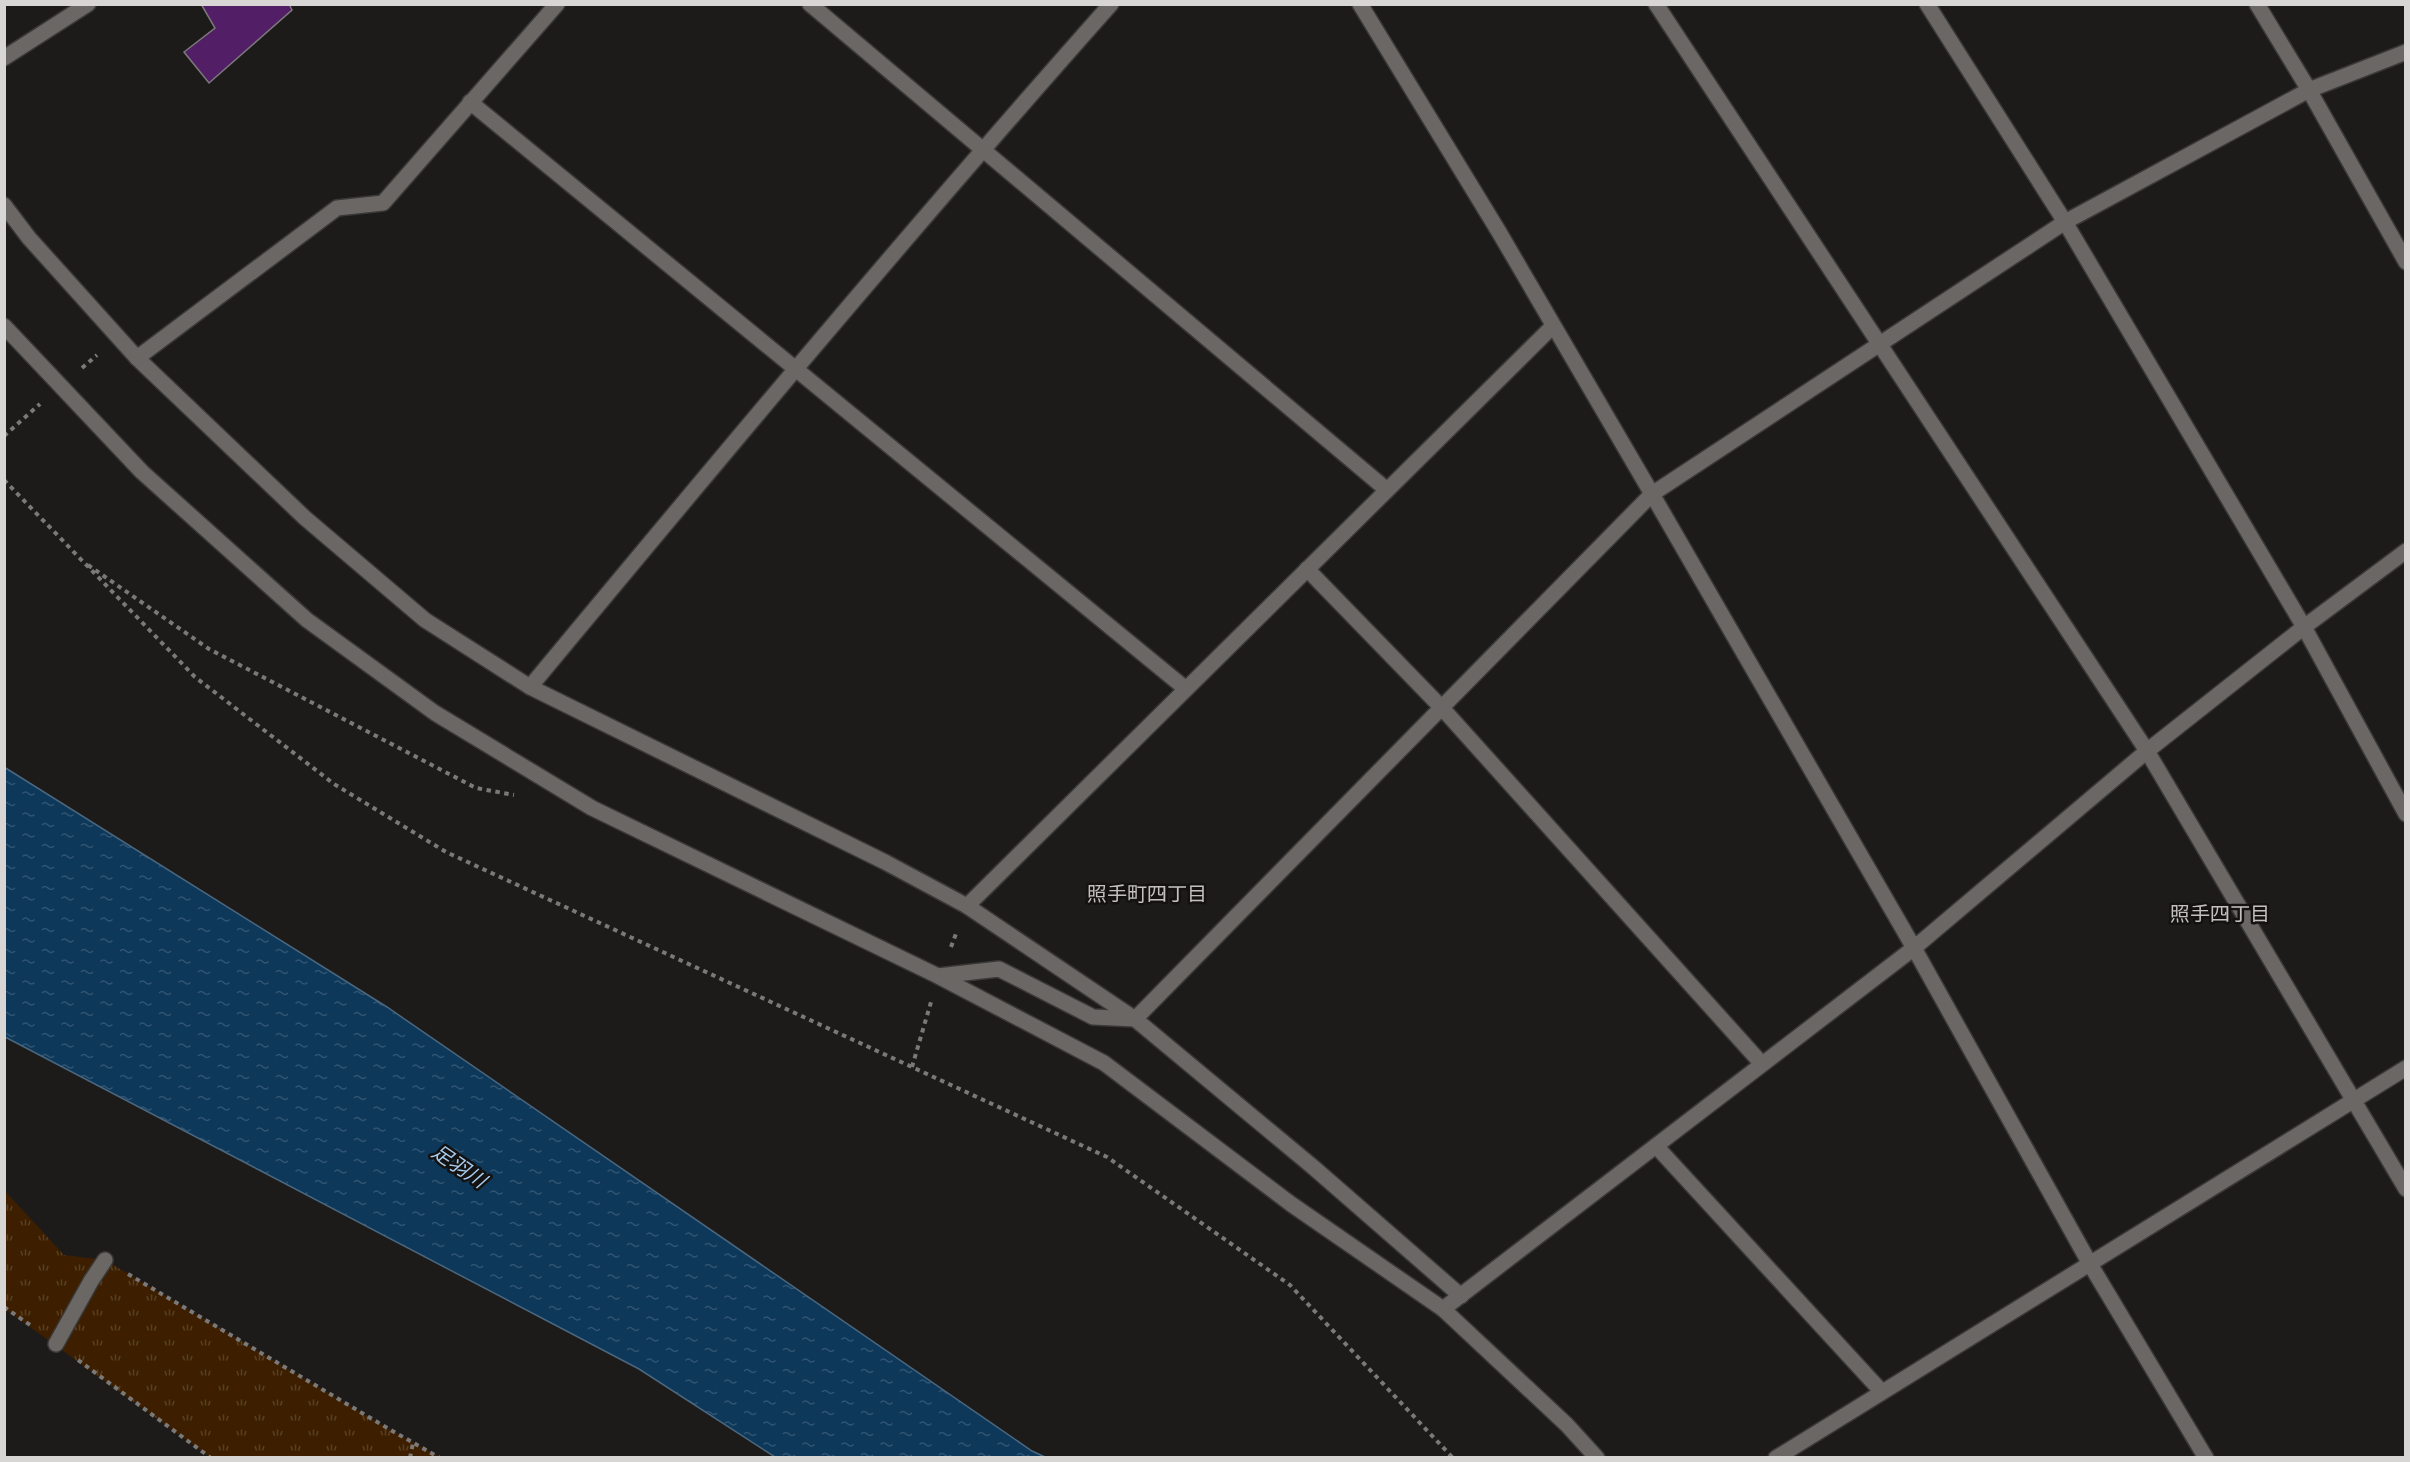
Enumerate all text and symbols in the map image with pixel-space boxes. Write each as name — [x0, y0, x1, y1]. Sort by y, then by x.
district label: 照手町四丁目 — [1087, 882, 1207, 906]
district label: 照手四丁目 — [2170, 902, 2270, 926]
water label: 足羽川 — [427, 1139, 492, 1194]

